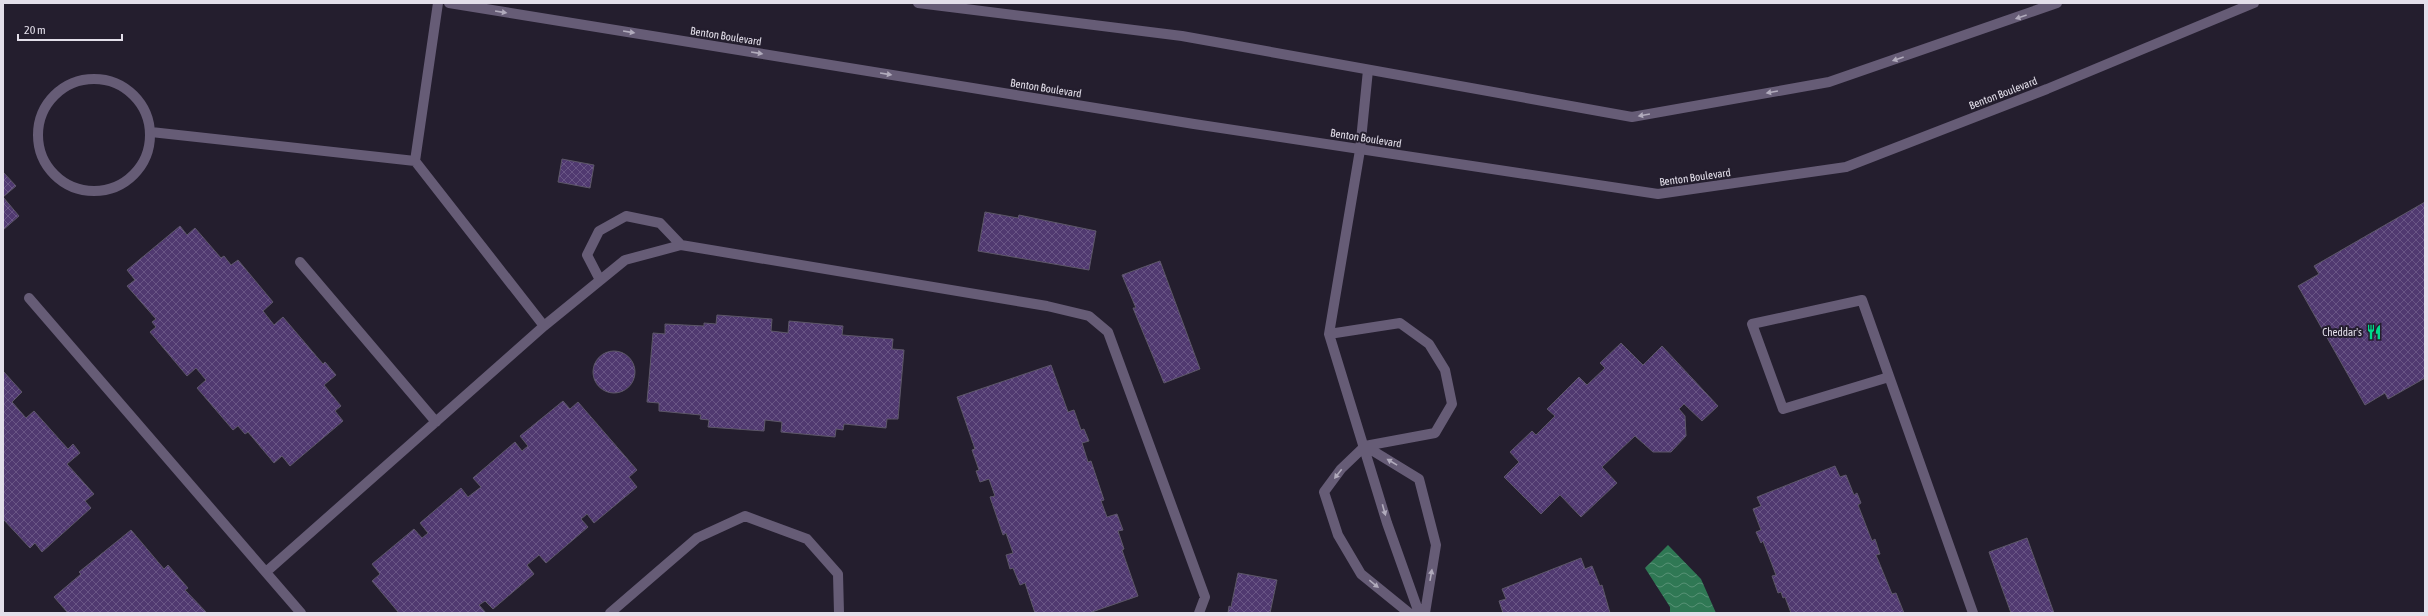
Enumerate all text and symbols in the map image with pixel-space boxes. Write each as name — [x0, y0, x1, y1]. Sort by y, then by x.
one-way arrow — [495, 9, 507, 15]
one-way arrow — [2014, 14, 2026, 20]
scale bar — [18, 16, 122, 42]
text: 20 m — [24, 23, 46, 37]
street label: Benton Boulevard — [690, 24, 762, 48]
one-way arrow — [623, 30, 635, 36]
one-way arrow — [751, 50, 764, 56]
one-way arrow — [1891, 56, 1903, 62]
one-way arrow — [880, 71, 892, 77]
street label: Benton Boulevard — [1967, 74, 2039, 112]
street label: Benton Boulevard — [1010, 76, 1082, 100]
one-way arrow — [1766, 89, 1778, 95]
one-way arrow — [1638, 112, 1650, 118]
street label: Benton Boulevard — [1330, 126, 1402, 150]
street label: Benton Boulevard — [1659, 166, 1731, 188]
restaurant icon: Cheddar's — [2365, 323, 2383, 341]
place label: Cheddar's — [2322, 326, 2362, 338]
one-way arrow — [1386, 459, 1398, 466]
one-way arrow — [1333, 468, 1342, 479]
one-way arrow — [1381, 505, 1387, 517]
one-way arrow — [1428, 568, 1434, 581]
one-way arrow — [1368, 580, 1379, 589]

